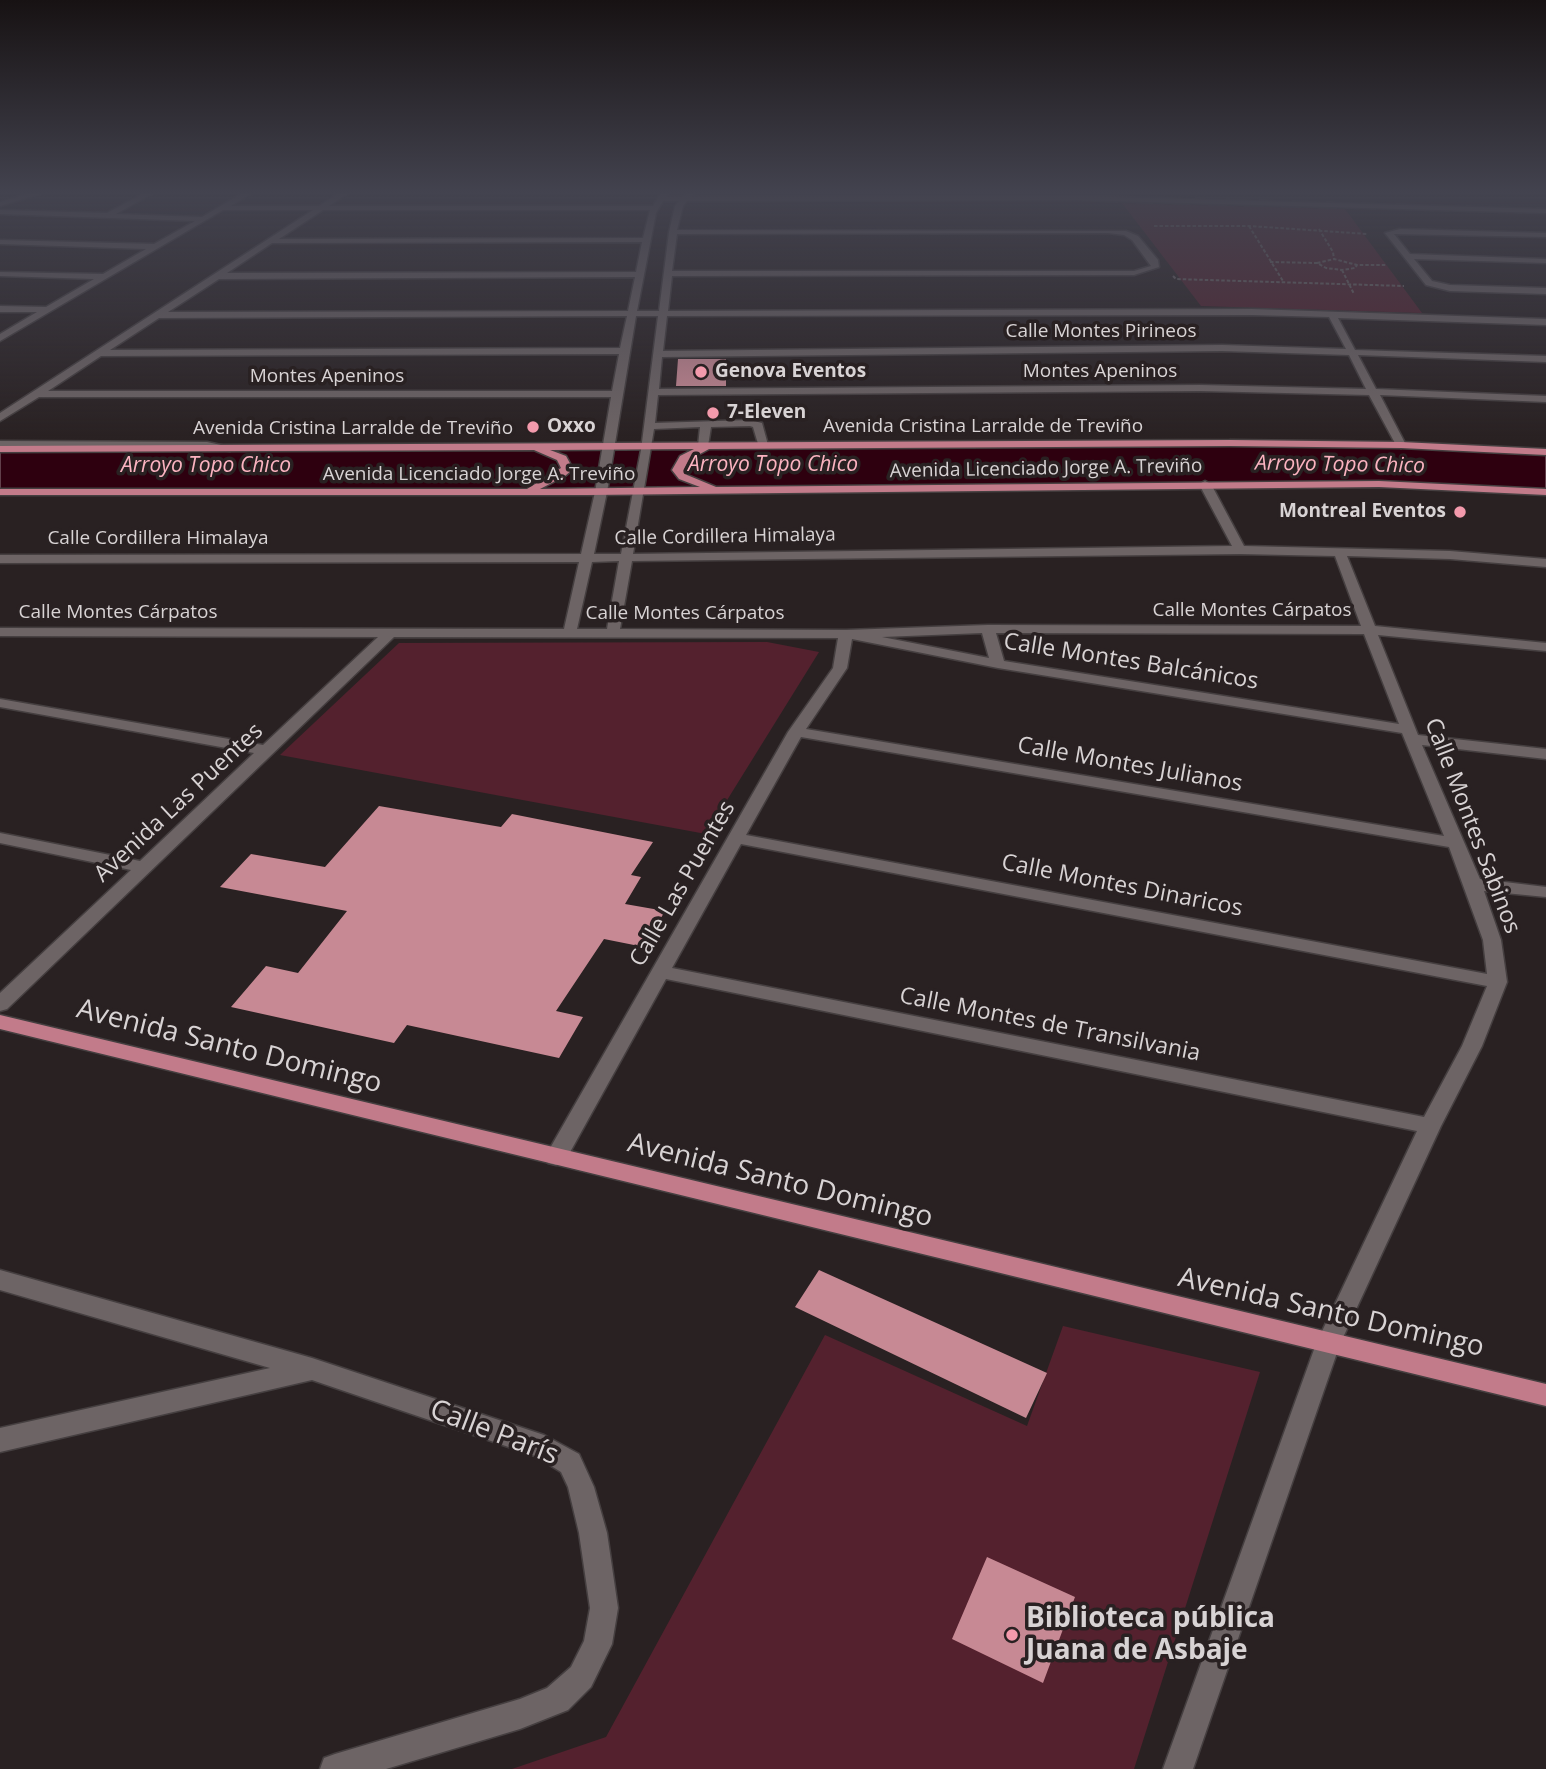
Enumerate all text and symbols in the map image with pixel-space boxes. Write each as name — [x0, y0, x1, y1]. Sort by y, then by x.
street label: Calle Montes Pirineos — [1006, 321, 1196, 343]
place label: Genova Eventos — [715, 361, 866, 383]
street label: Montes Apeninos — [1023, 361, 1177, 383]
marker: Genova Eventos — [693, 364, 709, 380]
street label: Montes Apeninos — [250, 366, 404, 388]
place label: 7-Eleven — [727, 402, 806, 424]
marker: 7-Eleven — [705, 405, 721, 421]
place label: Oxxo — [547, 416, 596, 438]
street label: Avenida Cristina Larralde de Treviño — [823, 416, 1143, 438]
street label: Avenida Cristina Larralde de Treviño — [193, 418, 513, 440]
marker: Oxxo — [525, 419, 541, 435]
water label: Arroyo Topo Chico — [1255, 451, 1425, 479]
water label: Arroyo Topo Chico — [688, 452, 858, 478]
water label: Arroyo Topo Chico — [121, 453, 291, 479]
street label: Avenida Licenciado Jorge A. Treviño — [889, 455, 1203, 483]
street label: Avenida Licenciado Jorge A. Treviño — [323, 464, 635, 486]
place label: Montreal Eventos — [1279, 501, 1446, 523]
marker: Montreal Eventos — [1452, 504, 1468, 520]
street label: Calle Cordillera Himalaya — [614, 524, 836, 550]
street label: Calle Cordillera Himalaya — [47, 528, 269, 550]
street label: Calle Montes Cárpatos — [1152, 600, 1352, 622]
street label: Calle Montes Cárpatos — [18, 602, 218, 624]
street label: Calle Montes Cárpatos — [585, 603, 785, 625]
street label: Calle Montes Balcánicos — [1002, 628, 1260, 696]
street label: Calle Montes Sabinos — [1418, 714, 1526, 938]
street label: Avenida Las Puentes — [89, 718, 269, 888]
street label: Calle Montes Julianos — [1015, 732, 1245, 798]
street label: Calle Las Puentes — [624, 796, 742, 972]
street label: Calle Montes Dinaricos — [999, 849, 1245, 923]
street label: Calle Montes de Transilvania — [897, 982, 1203, 1068]
street label: Avenida Santo Domingo — [73, 993, 385, 1101]
street label: Avenida Santo Domingo — [624, 1127, 936, 1235]
street label: Avenida Santo Domingo — [1175, 1261, 1487, 1365]
street label: Calle París — [425, 1393, 563, 1473]
place label: Biblioteca pública Juana de Asbaje — [1026, 1602, 1275, 1668]
marker: Biblioteca pública Juana de Asbaje — [1004, 1627, 1020, 1643]

